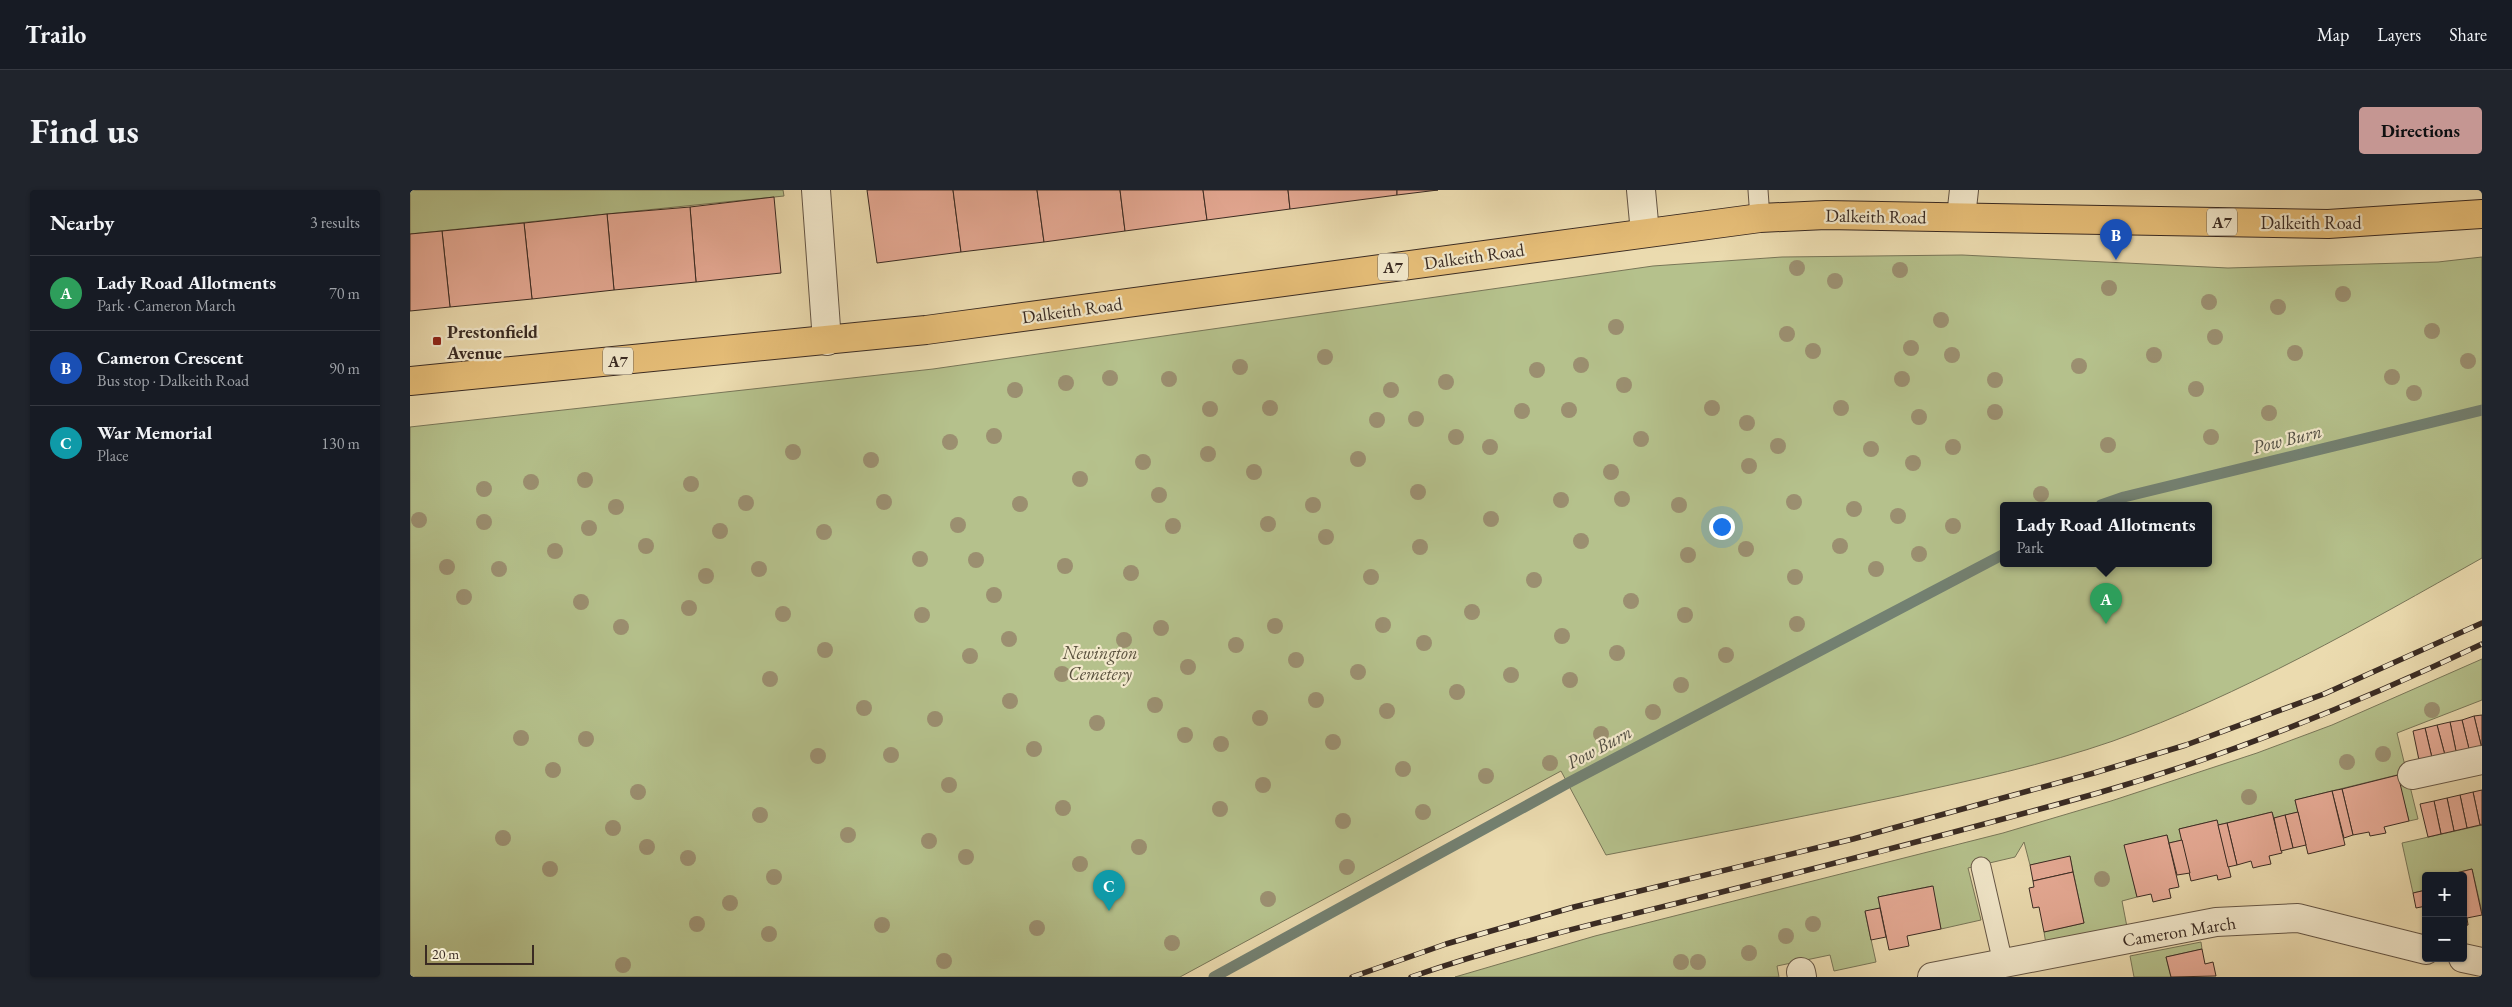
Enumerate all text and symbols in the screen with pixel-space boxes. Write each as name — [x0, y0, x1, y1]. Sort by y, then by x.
text: Trailo — [25, 19, 86, 50]
text: Map — [2317, 23, 2349, 46]
text: Layers — [2377, 23, 2421, 46]
text: Share — [2449, 23, 2487, 46]
button: Directions — [2359, 107, 2482, 154]
text: Find us — [30, 108, 139, 153]
street label: Dalkeith Road — [1825, 204, 1928, 228]
road number: A7 — [2207, 208, 2237, 236]
text: Nearby — [50, 209, 114, 236]
street label: Dalkeith Road — [2260, 211, 2362, 234]
text: 3 results — [310, 212, 360, 233]
pin: B — [2100, 219, 2132, 260]
street label: Dalkeith Road — [1422, 237, 1527, 274]
road number: A7 — [1378, 254, 1408, 280]
text: Lady Road Allotments — [97, 270, 276, 295]
text: A — [60, 283, 72, 304]
text: 70 m — [329, 283, 360, 304]
street label: Dalkeith Road — [1020, 291, 1125, 328]
text: Park · Cameron March — [97, 295, 236, 316]
place label: Prestonfield Avenue — [446, 320, 538, 364]
marker: Prestonfield Avenue — [431, 335, 443, 347]
text: Cameron Crescent — [97, 345, 243, 370]
road number: A7 — [603, 348, 633, 375]
text: B — [61, 358, 71, 379]
text: 90 m — [329, 358, 360, 379]
text: Bus stop · Dalkeith Road — [97, 370, 249, 391]
water label: Pow Burn — [2249, 418, 2325, 460]
text: War Memorial — [97, 420, 212, 445]
text: C — [60, 433, 72, 454]
text: 130 m — [321, 433, 360, 454]
text: Place — [97, 445, 129, 466]
popup — [2000, 502, 2212, 567]
text: Lady Road Allotments — [2016, 512, 2196, 537]
your location — [1709, 514, 1735, 540]
text: Park — [2016, 537, 2044, 558]
pin: A — [2090, 583, 2122, 624]
park label: Newington Cemetery — [1062, 641, 1137, 686]
water label: Pow Burn — [1562, 719, 1636, 775]
pin: C — [1093, 870, 1125, 911]
map controls — [2422, 872, 2467, 962]
button: + — [2422, 872, 2467, 917]
street label: Cameron March — [2121, 911, 2237, 951]
button: − — [2422, 917, 2467, 962]
scale bar — [425, 942, 534, 965]
text: 20 m — [432, 945, 459, 963]

